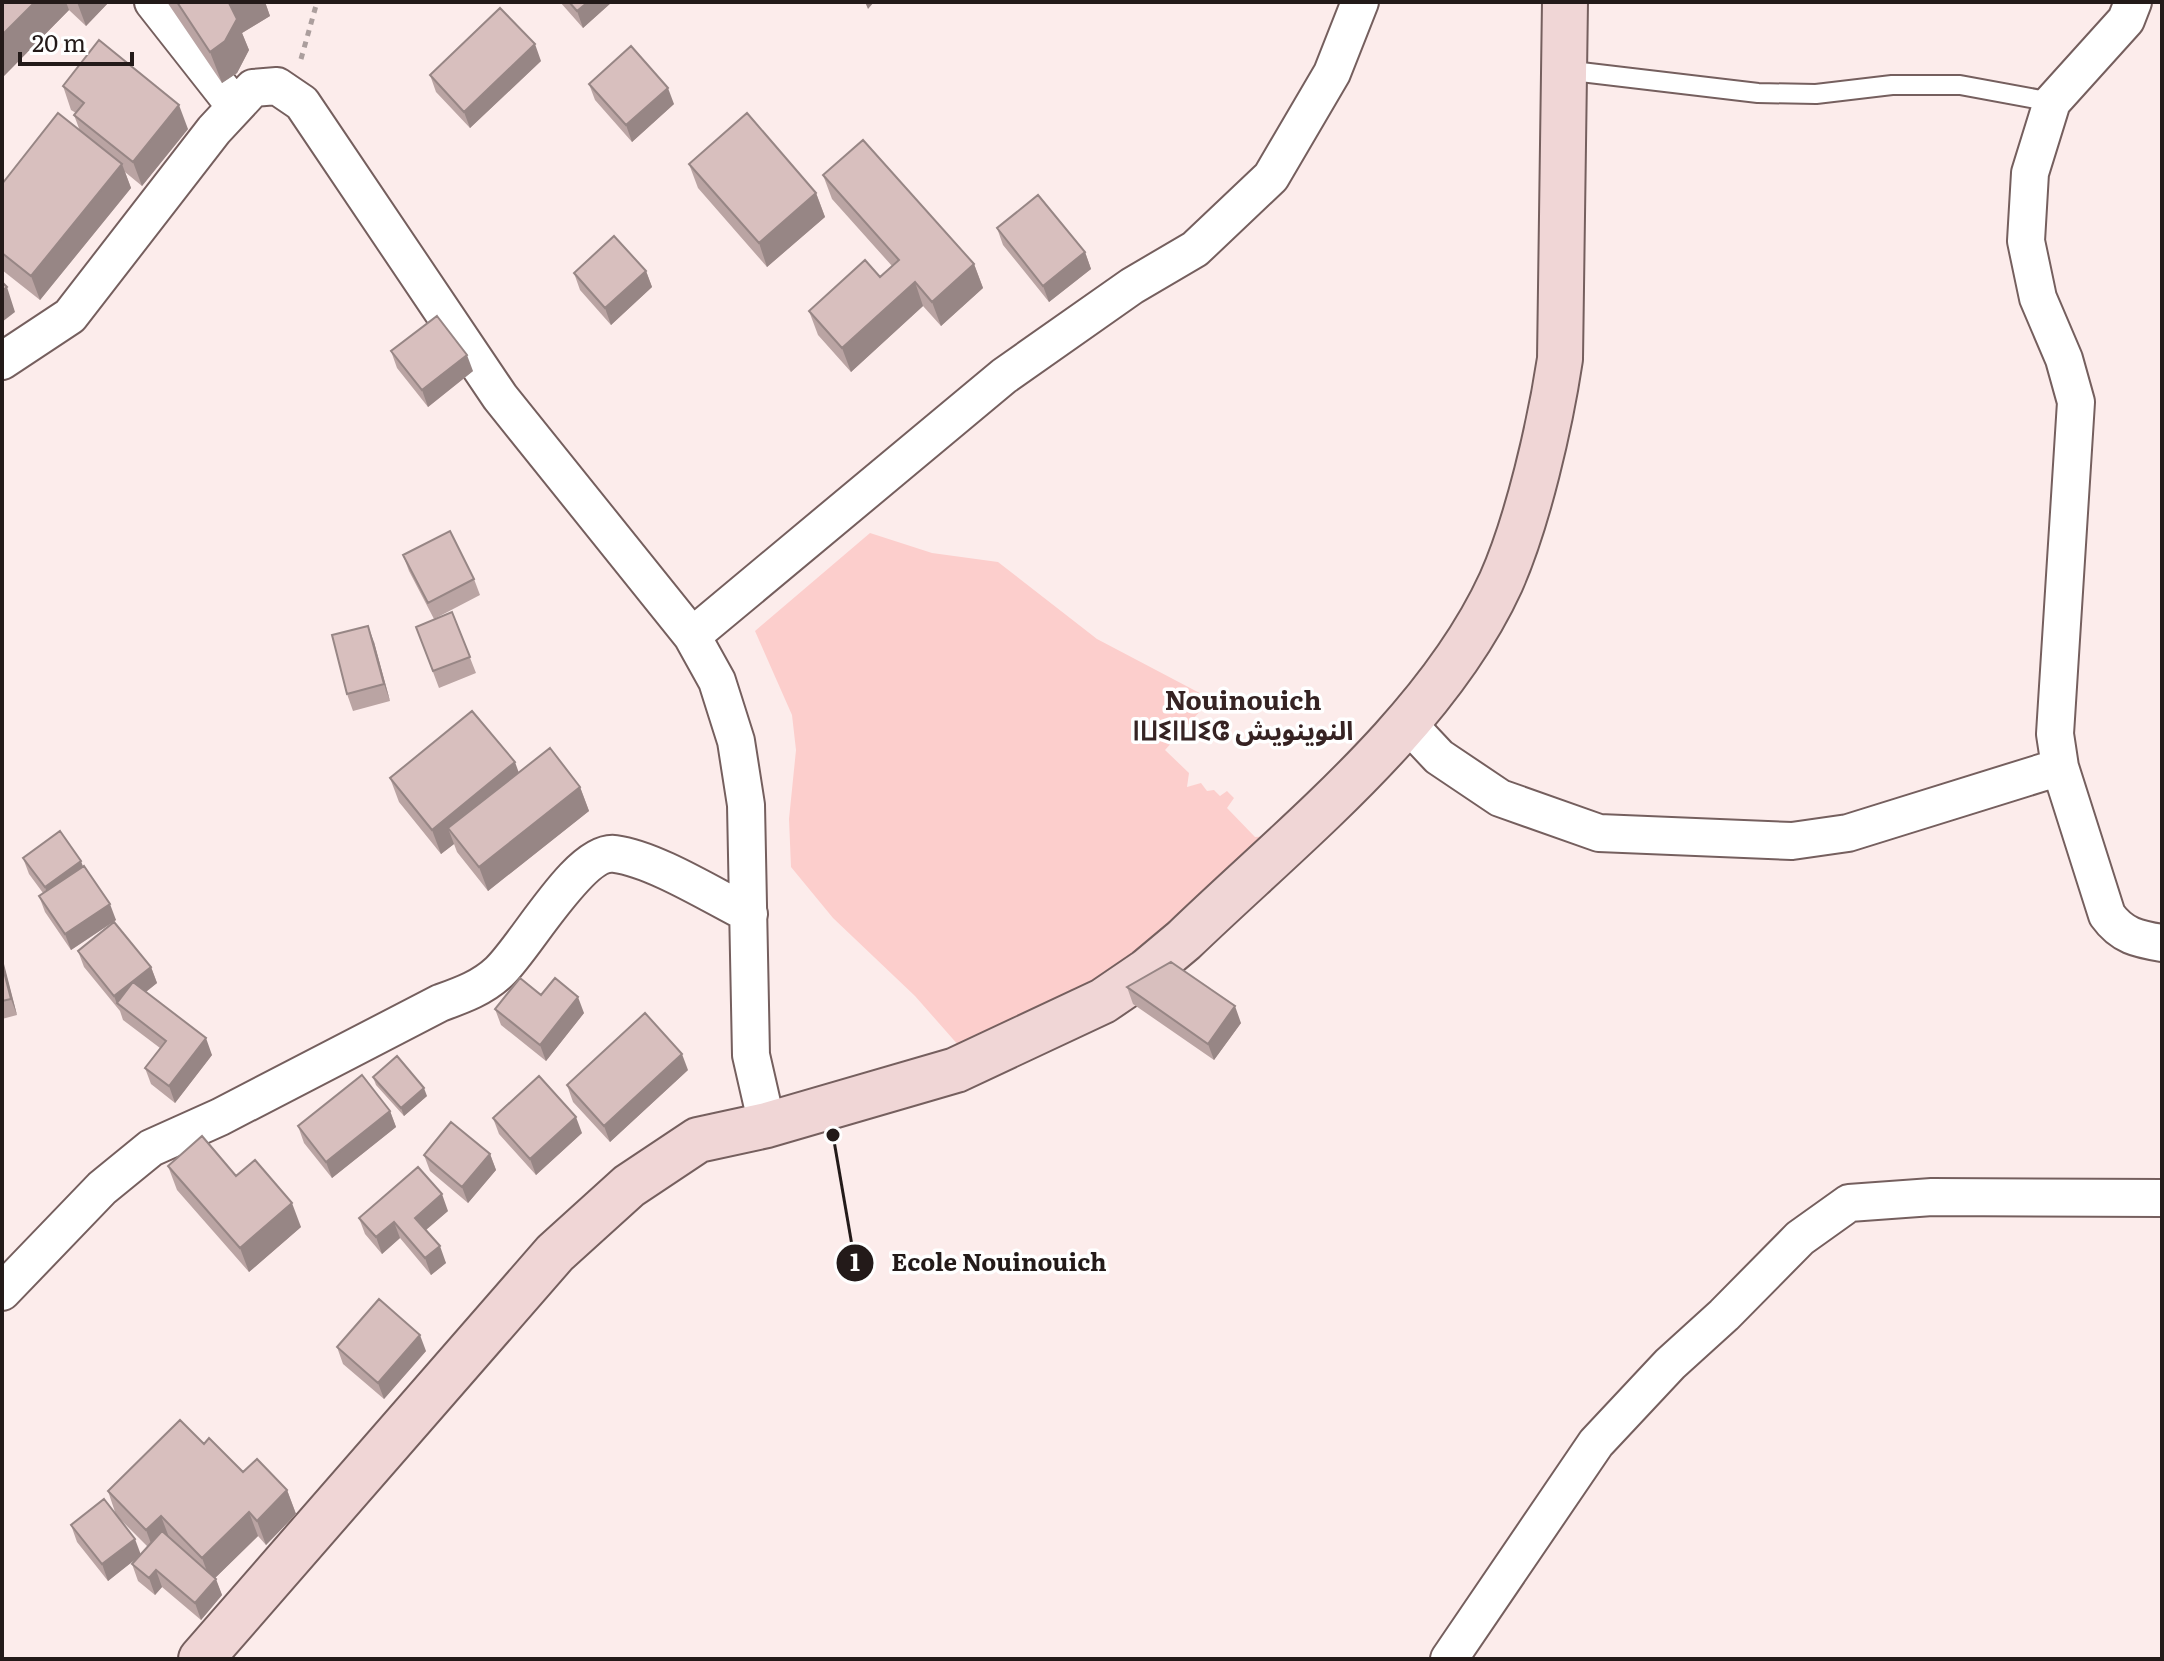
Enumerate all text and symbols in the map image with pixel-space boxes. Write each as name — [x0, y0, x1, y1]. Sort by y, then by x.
scale bar — [20, 16, 132, 66]
text: 20 m — [32, 24, 86, 59]
district label: Nouinouich ⵏⵡⵉⵏⵡⵉⵛ النوينويش — [1133, 679, 1353, 748]
callout: Ecole Nouinouich — [835, 1239, 1122, 1287]
text: 1 — [850, 1243, 860, 1278]
text: Ecole Nouinouich — [891, 1243, 1107, 1278]

